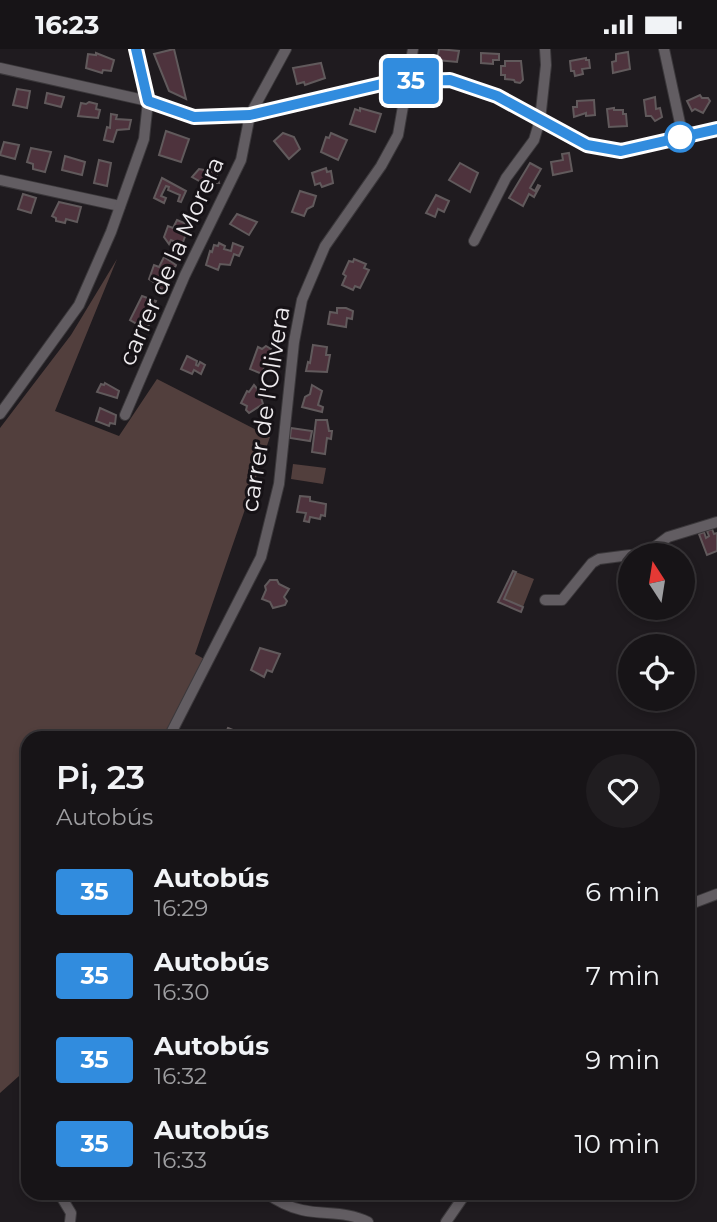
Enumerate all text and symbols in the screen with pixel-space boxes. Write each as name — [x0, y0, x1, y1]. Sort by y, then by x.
text: 16:23 — [35, 9, 99, 41]
line badge: 35 — [380, 58, 443, 104]
text: 35 — [397, 66, 425, 95]
unlabelled marker — [665, 122, 695, 152]
street label: carrer de la Morera — [112, 152, 230, 370]
street label: carrer de l'Olivera — [234, 304, 296, 514]
north arrow — [618, 543, 695, 619]
map controls — [618, 543, 695, 711]
button: locate — [618, 634, 695, 711]
button: heart — [586, 754, 660, 828]
text: Pi, 23 — [56, 757, 145, 797]
text: Autobús — [56, 803, 153, 831]
text: Autobús — [154, 862, 269, 894]
text: 6 min — [585, 876, 660, 908]
text: 35 — [80, 877, 109, 906]
text: 16:29 — [154, 894, 208, 922]
text: Autobús — [154, 946, 269, 978]
text: 7 min — [586, 960, 660, 992]
text: 35 — [80, 961, 109, 990]
text: 16:30 — [154, 978, 209, 1006]
text: Autobús — [154, 1030, 269, 1062]
text: 9 min — [585, 1044, 660, 1076]
text: 35 — [80, 1045, 109, 1074]
text: 16:32 — [154, 1062, 207, 1090]
text: Autobús — [154, 1114, 269, 1146]
text: 10 min — [574, 1128, 660, 1160]
text: 35 — [80, 1129, 109, 1158]
text: 16:33 — [154, 1146, 207, 1174]

